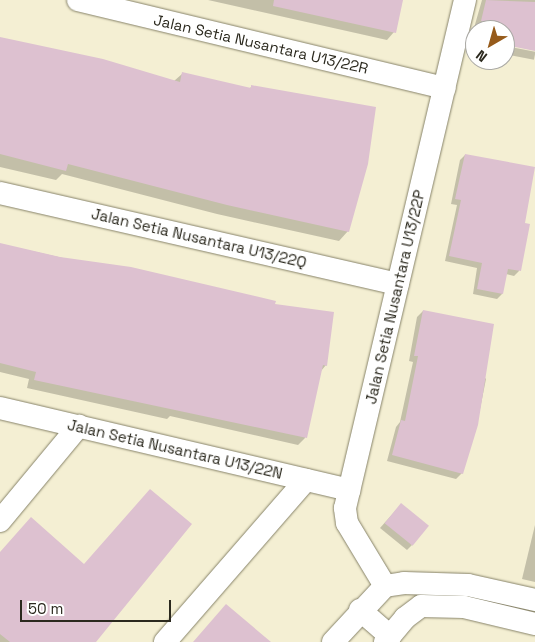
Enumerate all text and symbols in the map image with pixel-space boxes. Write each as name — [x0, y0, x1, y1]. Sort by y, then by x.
street label: Jalan Setia Nusantara U13/22R — [152, 11, 370, 77]
north arrow — [465, 20, 515, 70]
text: N — [472, 46, 491, 66]
street label: Jalan Setia Nusantara U13/22P — [362, 188, 428, 406]
street label: Jalan Setia Nusantara U13/22Q — [90, 204, 308, 272]
street label: Jalan Setia Nusantara U13/22N — [66, 415, 284, 483]
scale bar — [22, 590, 174, 622]
text: 50 m — [28, 599, 63, 618]

